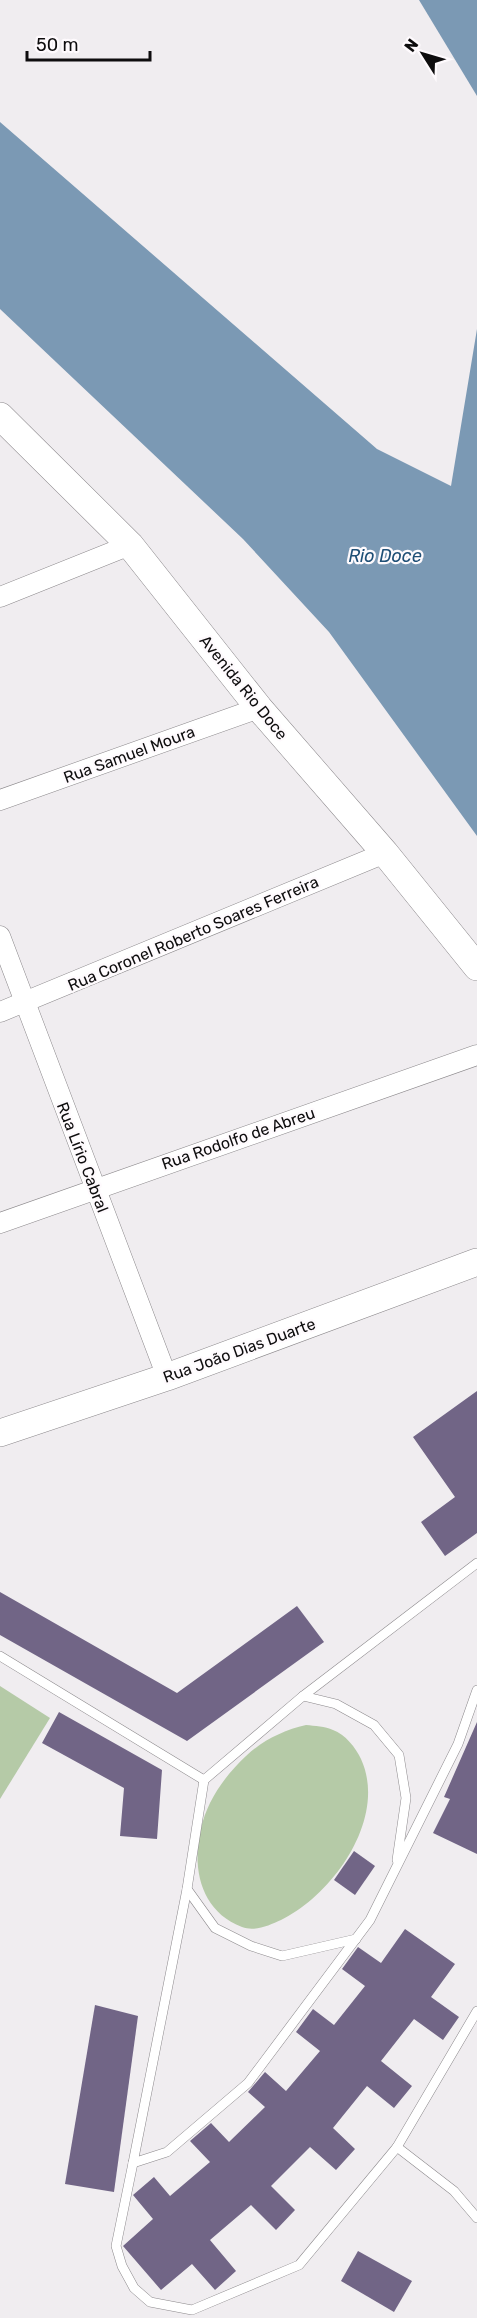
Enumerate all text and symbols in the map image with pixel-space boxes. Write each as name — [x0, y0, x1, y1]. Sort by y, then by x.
scale bar — [27, 24, 150, 62]
north arrow — [393, 24, 453, 84]
text: 50 m — [36, 34, 79, 56]
text: N — [400, 35, 422, 56]
water label: Rio Doce — [348, 545, 422, 567]
street label: Avenida Rio Doce — [196, 631, 292, 743]
street label: Rua Samuel Moura — [61, 722, 198, 787]
street label: Rua Coronel Roberto Soares Ferreira — [65, 872, 321, 995]
street label: Rua Lírio Cabral — [53, 1099, 112, 1215]
street label: Rua Rodolfo de Abreu — [159, 1103, 317, 1174]
street label: Rua João Dias Duarte — [160, 1314, 318, 1387]

